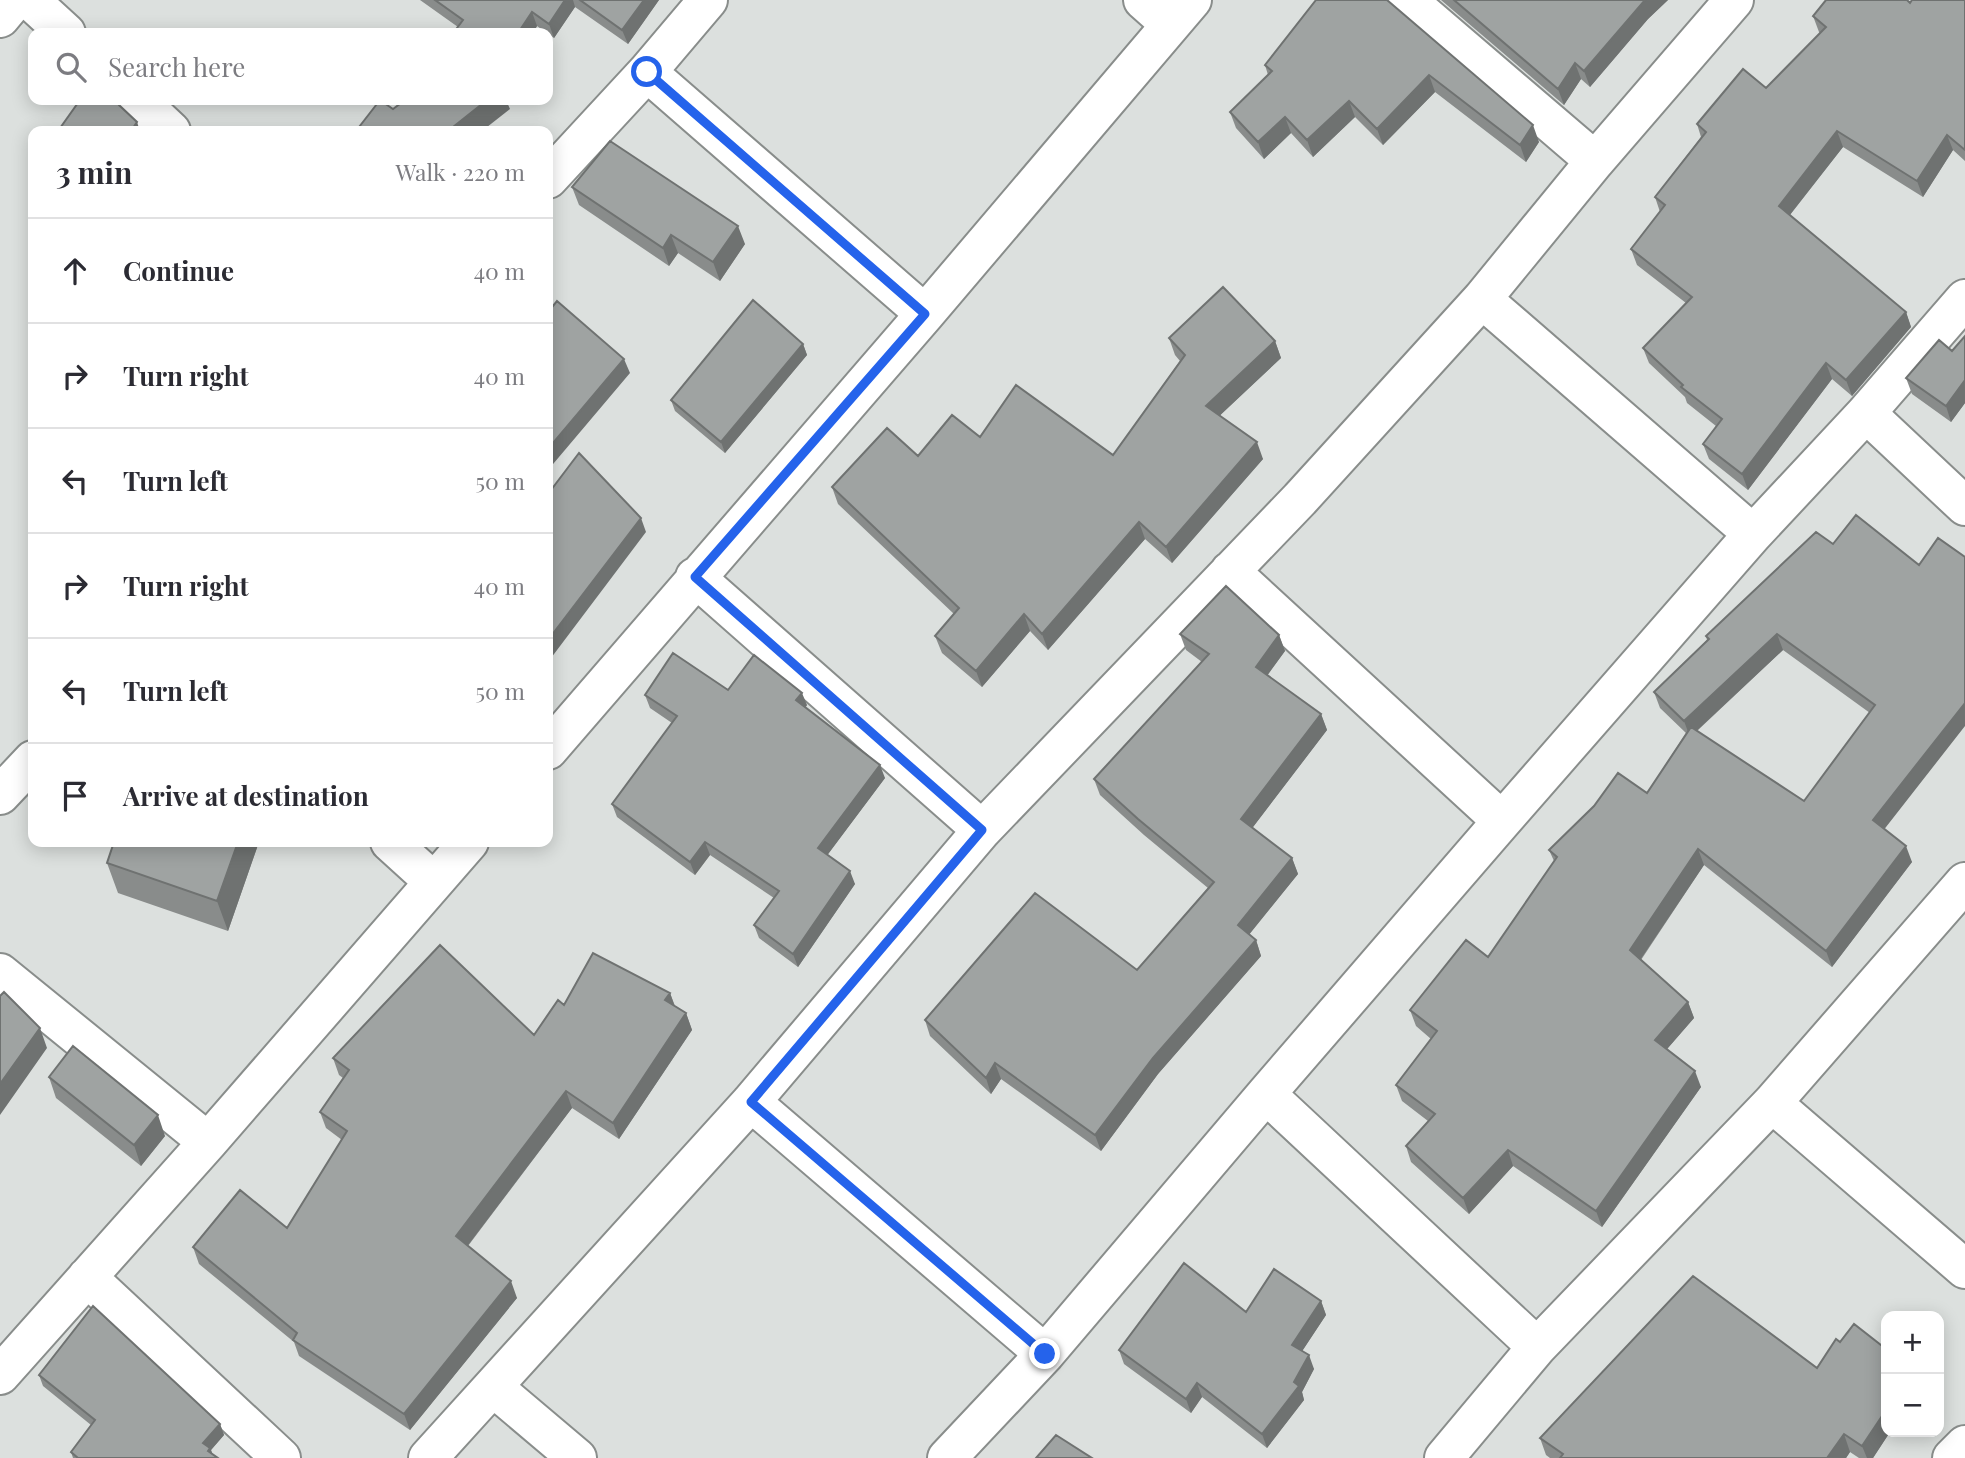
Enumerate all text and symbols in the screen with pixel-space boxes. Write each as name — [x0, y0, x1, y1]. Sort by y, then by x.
search box — [28, 28, 553, 105]
icon: search — [52, 48, 90, 86]
text: Search here — [108, 49, 245, 84]
route start — [631, 56, 662, 87]
text: 3 min — [56, 152, 132, 192]
text: Walk · 220 m — [395, 156, 525, 187]
icon: ahead — [56, 252, 94, 290]
text: Continue — [123, 253, 234, 288]
text: 40 m — [474, 255, 525, 286]
icon: right — [56, 357, 94, 395]
text: Turn right — [123, 358, 249, 393]
text: 40 m — [474, 360, 525, 391]
icon: left — [56, 462, 94, 500]
text: Turn left — [123, 463, 228, 498]
text: 50 m — [476, 465, 525, 496]
icon: right — [56, 567, 94, 605]
text: Turn right — [123, 568, 249, 603]
text: 40 m — [474, 570, 525, 601]
icon: left — [56, 672, 94, 710]
text: Turn left — [123, 673, 228, 708]
text: 50 m — [476, 675, 525, 706]
icon: arrive — [56, 777, 94, 815]
text: Arrive at destination — [123, 778, 369, 813]
map controls — [1881, 1311, 1944, 1437]
button: + — [1881, 1311, 1944, 1374]
route end — [1029, 1338, 1060, 1369]
button: − — [1881, 1374, 1944, 1437]

